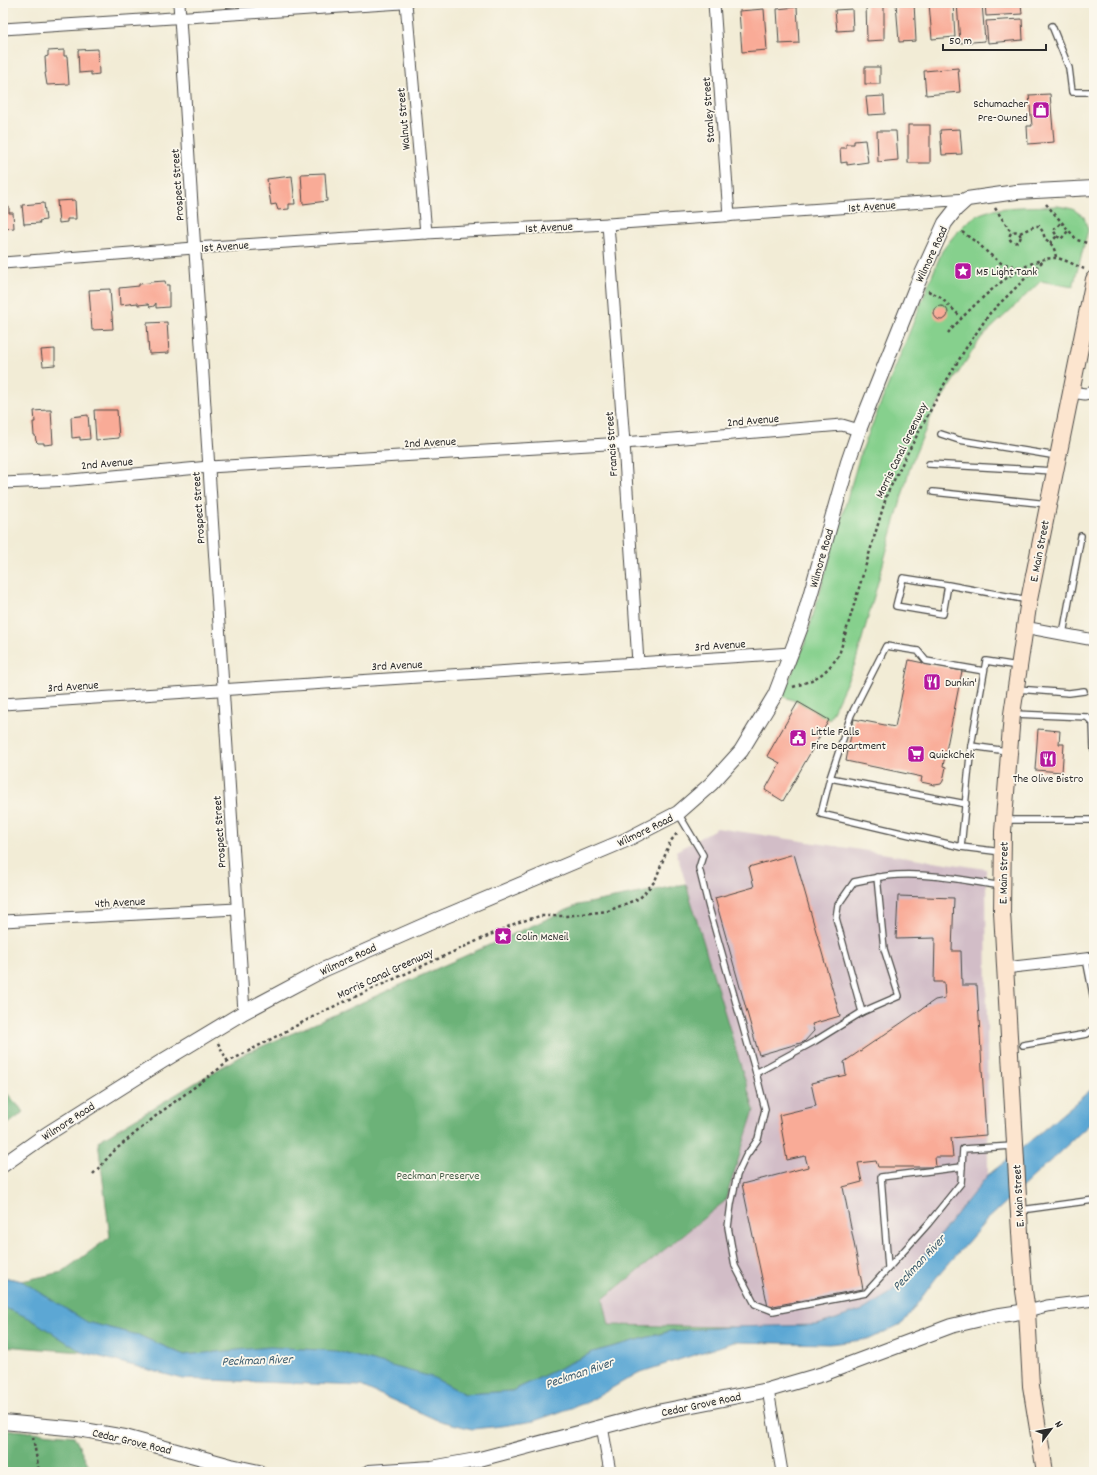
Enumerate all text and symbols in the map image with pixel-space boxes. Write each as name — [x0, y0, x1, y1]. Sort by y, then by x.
scale bar — [943, 26, 1046, 52]
text: 50 m — [949, 33, 972, 50]
street label: Stanley Street — [699, 76, 720, 143]
street label: Walnut Street — [393, 86, 416, 151]
place label: Schumacher Pre-Owned — [973, 96, 1029, 127]
shop icon: Schumacher Pre-Owned — [1031, 100, 1051, 120]
street label: Prospect Street — [167, 148, 189, 222]
street label: 1st Avenue — [848, 197, 896, 218]
street label: 1st Avenue — [525, 219, 573, 238]
street label: Wilmore Road — [912, 224, 953, 286]
street label: 1st Avenue — [201, 237, 249, 258]
place icon: M5 Light Tank — [953, 261, 973, 281]
place label: M5 Light Tank — [976, 264, 1037, 281]
street label: Morris Canal Greenway — [872, 399, 933, 501]
street label: Francis Street — [602, 410, 623, 477]
street label: 2nd Avenue — [726, 411, 780, 432]
street label: 2nd Avenue — [404, 434, 456, 453]
street label: 2nd Avenue — [80, 454, 134, 475]
street label: Prospect Street — [188, 471, 210, 545]
street label: E. Main Street — [1026, 518, 1055, 584]
street label: Wilmore Road — [806, 527, 839, 590]
street label: 3rd Avenue — [694, 636, 746, 657]
street label: 3rd Avenue — [371, 657, 423, 676]
restaurant icon: Dunkin' — [922, 672, 942, 692]
place label: Dunkin' — [945, 675, 977, 692]
street label: 3rd Avenue — [47, 677, 99, 698]
place label: Little Falls Fire Department — [811, 724, 887, 755]
public building icon: Little Falls Fire Department — [788, 728, 808, 748]
supermarket icon: QuickChek — [906, 744, 926, 764]
place label: QuickChek — [929, 747, 975, 764]
restaurant icon: The Olive Bistro — [1038, 749, 1058, 769]
place label: The Olive Bistro — [1013, 771, 1083, 788]
street label: Prospect Street — [209, 795, 231, 869]
street label: Wilmore Road — [615, 810, 677, 852]
street label: E. Main Street — [995, 841, 1014, 904]
street label: 4th Avenue — [94, 894, 146, 913]
place icon: Colin McNeil — [493, 926, 513, 946]
place label: Colin McNeil — [516, 929, 569, 946]
street label: Wilmore Road — [318, 940, 380, 981]
street label: Morris Canal Greenway — [335, 944, 438, 1004]
street label: Wilmore Road — [39, 1099, 99, 1146]
street label: E. Main Street — [1009, 1164, 1030, 1228]
park label: Peckman Preserve — [397, 1168, 479, 1185]
water label: Peckman River — [889, 1230, 952, 1296]
water label: Peckman River — [221, 1351, 295, 1372]
water label: Peckman River — [543, 1353, 618, 1395]
street label: Cedar Grove Road — [660, 1389, 743, 1422]
north arrow — [1031, 1409, 1071, 1449]
text: N — [1050, 1418, 1066, 1432]
street label: Cedar Grove Road — [90, 1425, 173, 1460]

